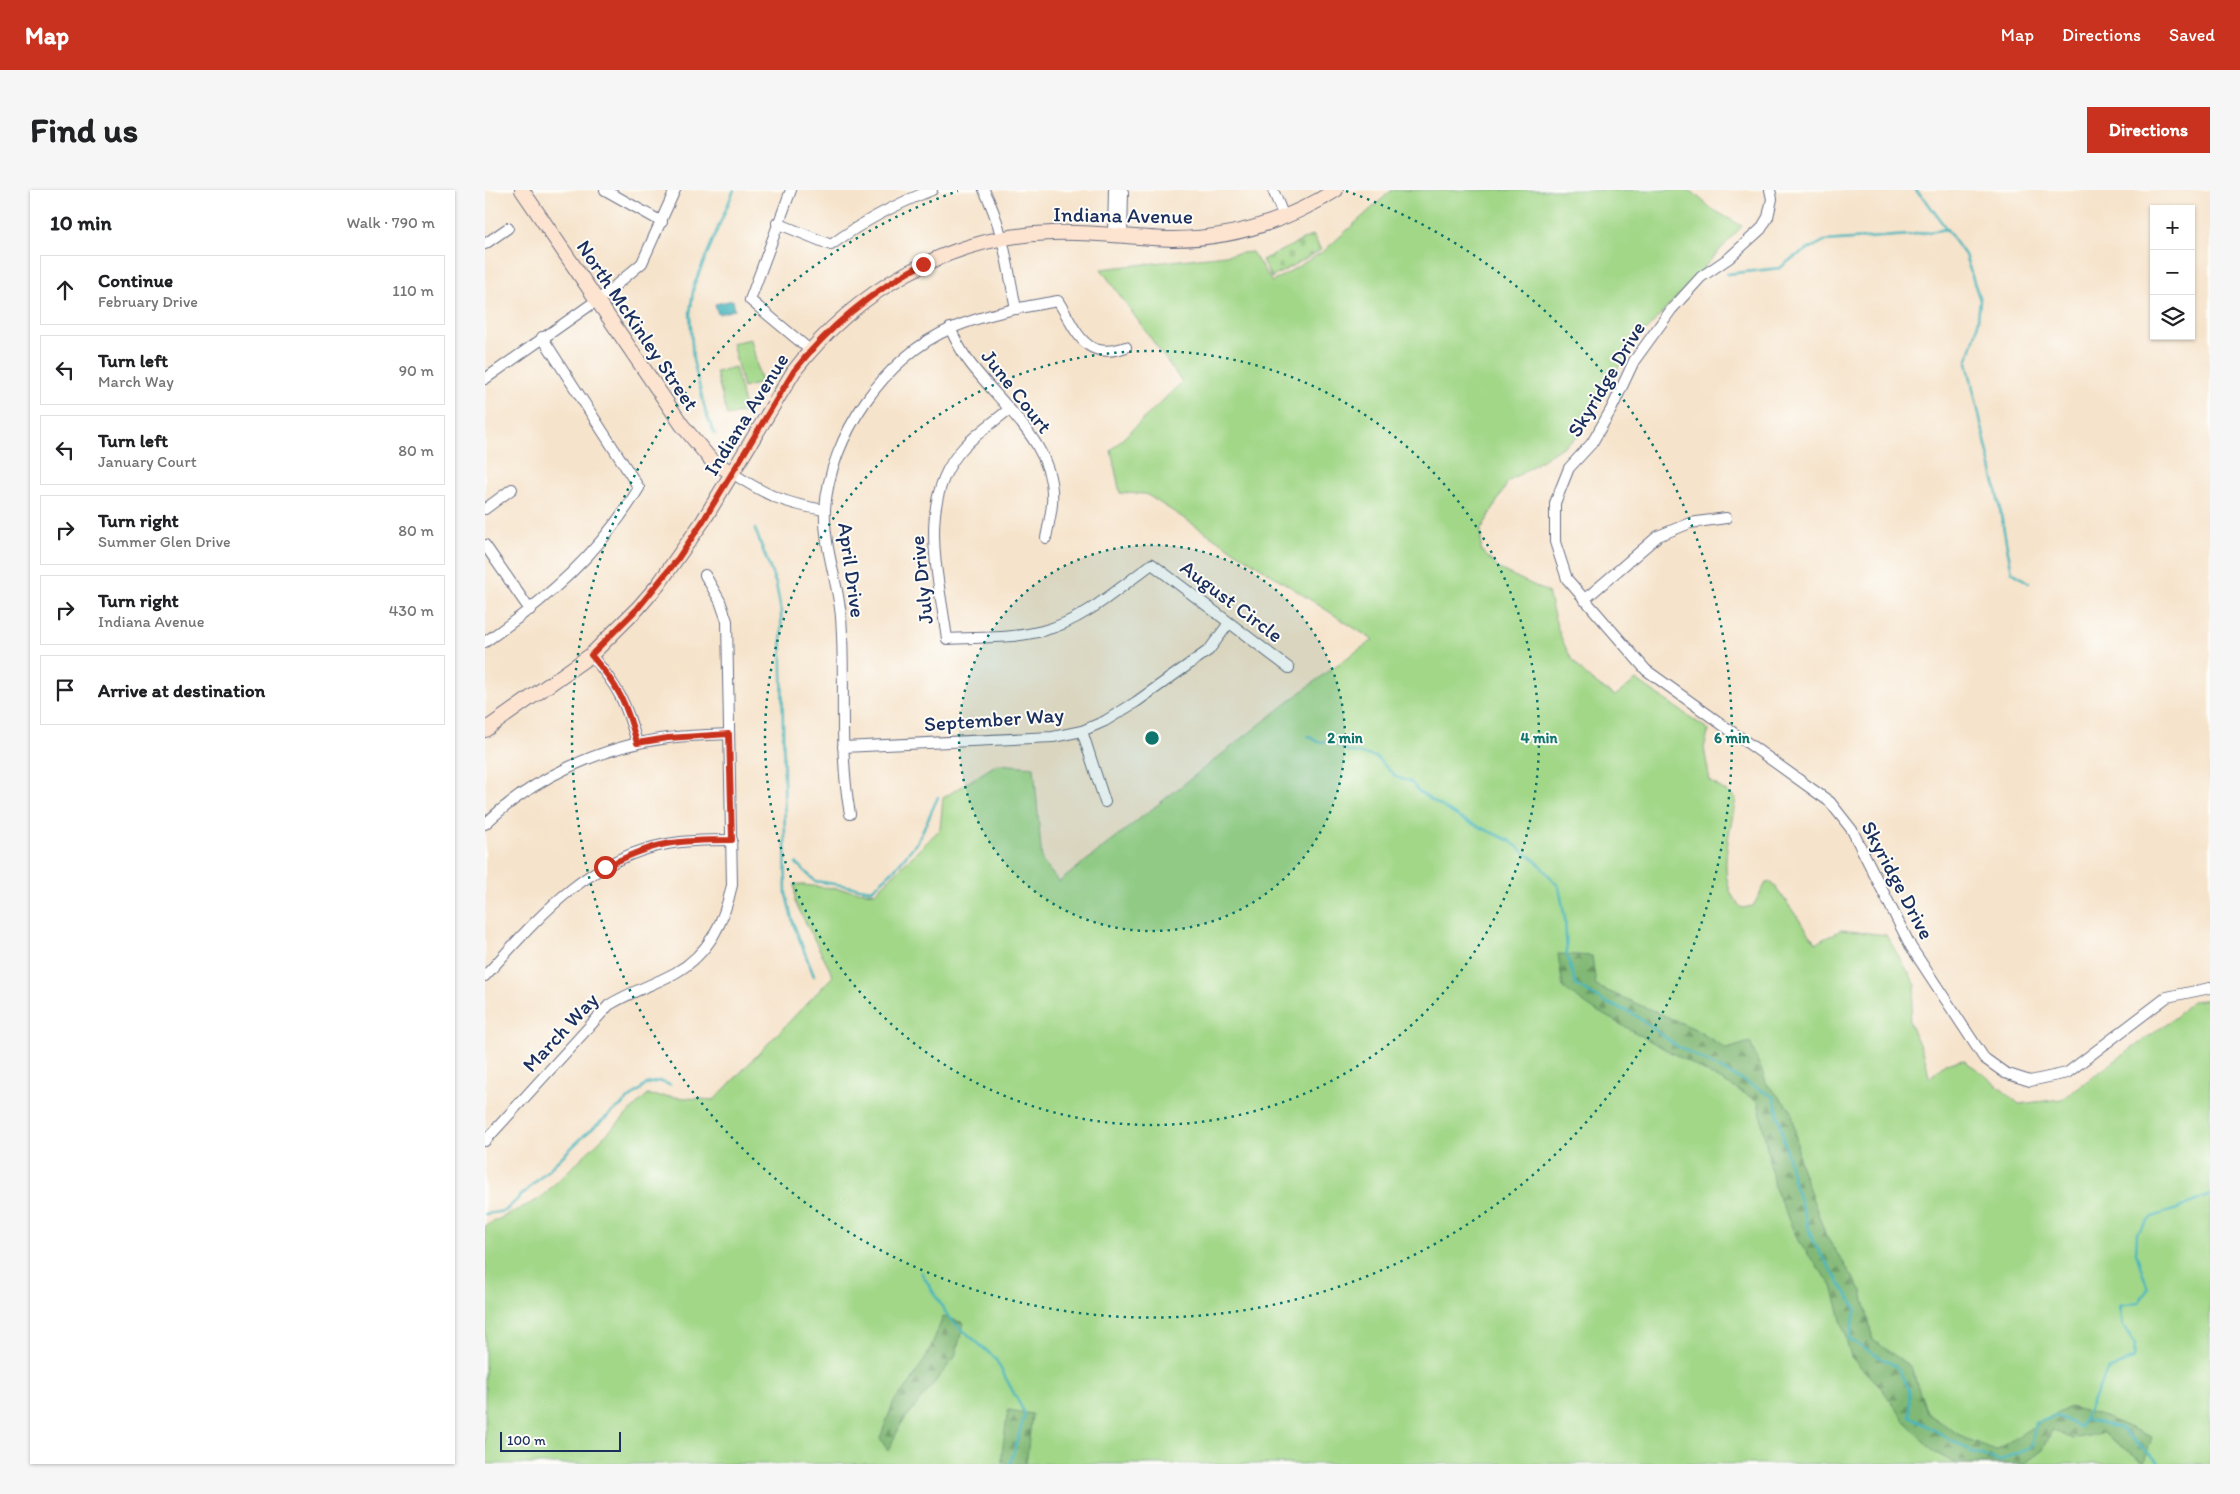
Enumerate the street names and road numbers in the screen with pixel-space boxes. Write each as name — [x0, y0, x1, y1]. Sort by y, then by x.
street label: Indiana Avenue — [1053, 201, 1193, 229]
street label: North McKinley Street — [572, 235, 704, 415]
street label: Skyridge Drive — [1562, 317, 1650, 441]
street label: June Court — [976, 344, 1058, 438]
street label: Indiana Avenue — [698, 348, 794, 480]
street label: April Drive — [833, 521, 871, 619]
street label: July Drive — [904, 534, 938, 626]
street label: August Circle — [1176, 554, 1288, 648]
street label: September Way — [923, 702, 1065, 736]
street label: Skyridge Drive — [1856, 817, 1940, 943]
street label: March Way — [517, 987, 603, 1077]

